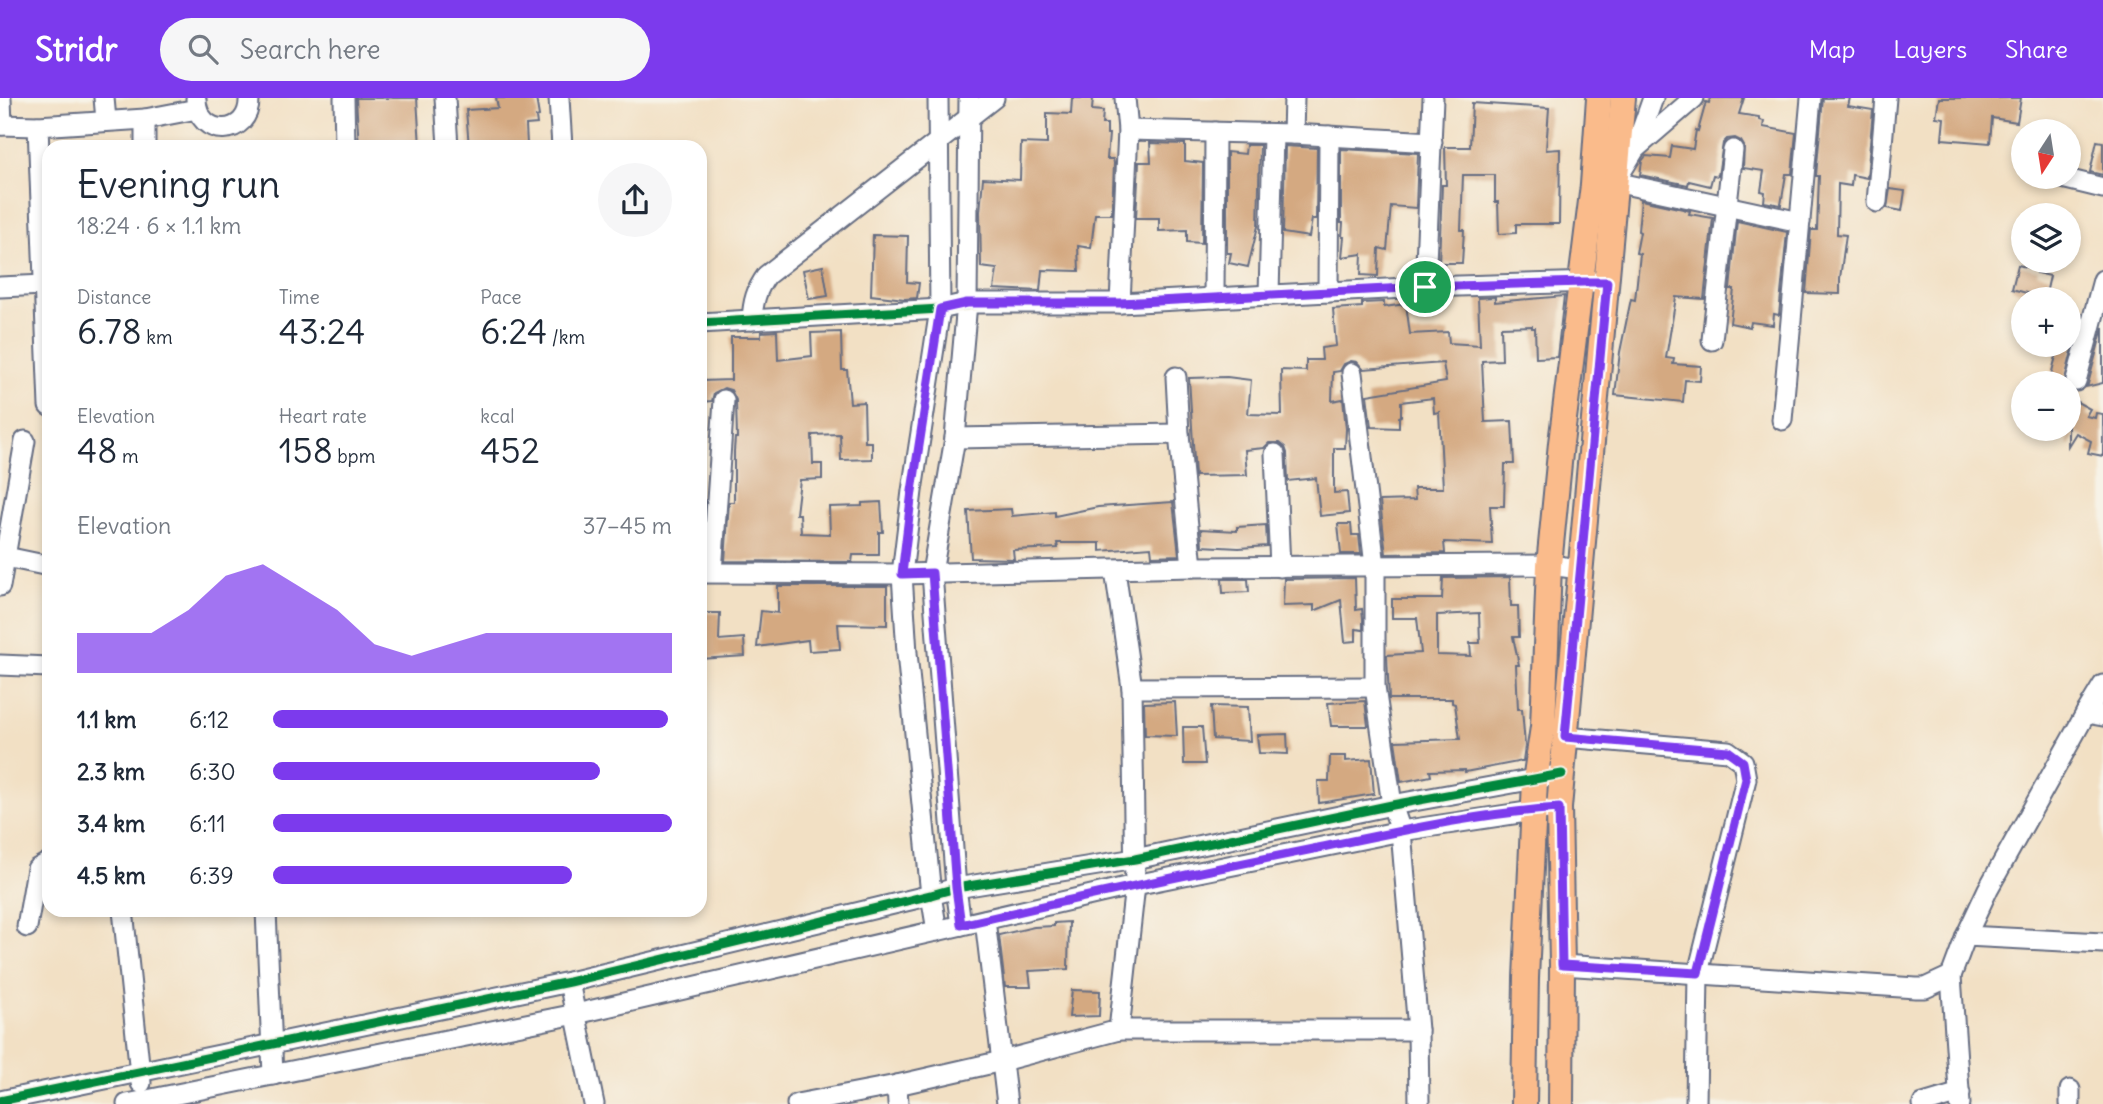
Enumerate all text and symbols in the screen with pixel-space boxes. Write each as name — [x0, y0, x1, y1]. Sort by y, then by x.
search box — [160, 18, 650, 81]
text: Stridr — [35, 28, 118, 70]
icon: search — [184, 30, 222, 68]
text: Search here — [240, 33, 381, 66]
text: Map — [1809, 34, 1855, 64]
text: Layers — [1893, 34, 1967, 64]
text: Share — [2005, 34, 2068, 64]
north arrow — [2011, 119, 2081, 189]
map controls — [2011, 119, 2081, 441]
text: Evening run — [77, 161, 280, 208]
button: share — [598, 163, 672, 237]
button: layers — [2011, 203, 2081, 273]
text: 18:24 · 6 × 1.1 km — [77, 211, 241, 240]
pin — [1395, 257, 1455, 317]
icon: arrive — [1406, 268, 1444, 306]
text: Distance — [77, 285, 151, 309]
text: Time — [279, 285, 320, 309]
text: Pace — [480, 285, 522, 309]
button: + — [2011, 287, 2081, 357]
text: 6.78 — [77, 309, 142, 353]
text: 43:24 — [279, 309, 366, 353]
text: 6:24 — [480, 309, 547, 353]
text: km — [142, 325, 173, 349]
text: /km — [547, 325, 585, 349]
button: − — [2011, 371, 2081, 441]
text: Elevation — [77, 404, 155, 428]
text: Heart rate — [279, 404, 367, 428]
text: kcal — [480, 404, 515, 428]
text: 48 — [77, 428, 117, 472]
text: 158 — [279, 428, 333, 472]
text: 452 — [480, 428, 540, 472]
text: m — [117, 444, 139, 468]
text: bpm — [333, 444, 375, 468]
text: Elevation — [77, 511, 171, 540]
text: 37–45 m — [582, 511, 672, 540]
text: 1.1 km — [77, 705, 136, 734]
text: 6:12 — [189, 705, 229, 734]
text: 2.3 km — [77, 757, 145, 786]
text: 6:30 — [189, 757, 236, 786]
text: 3.4 km — [77, 809, 145, 838]
text: 6:11 — [189, 809, 226, 838]
text: 4.5 km — [77, 861, 146, 890]
text: 6:39 — [189, 861, 234, 890]

